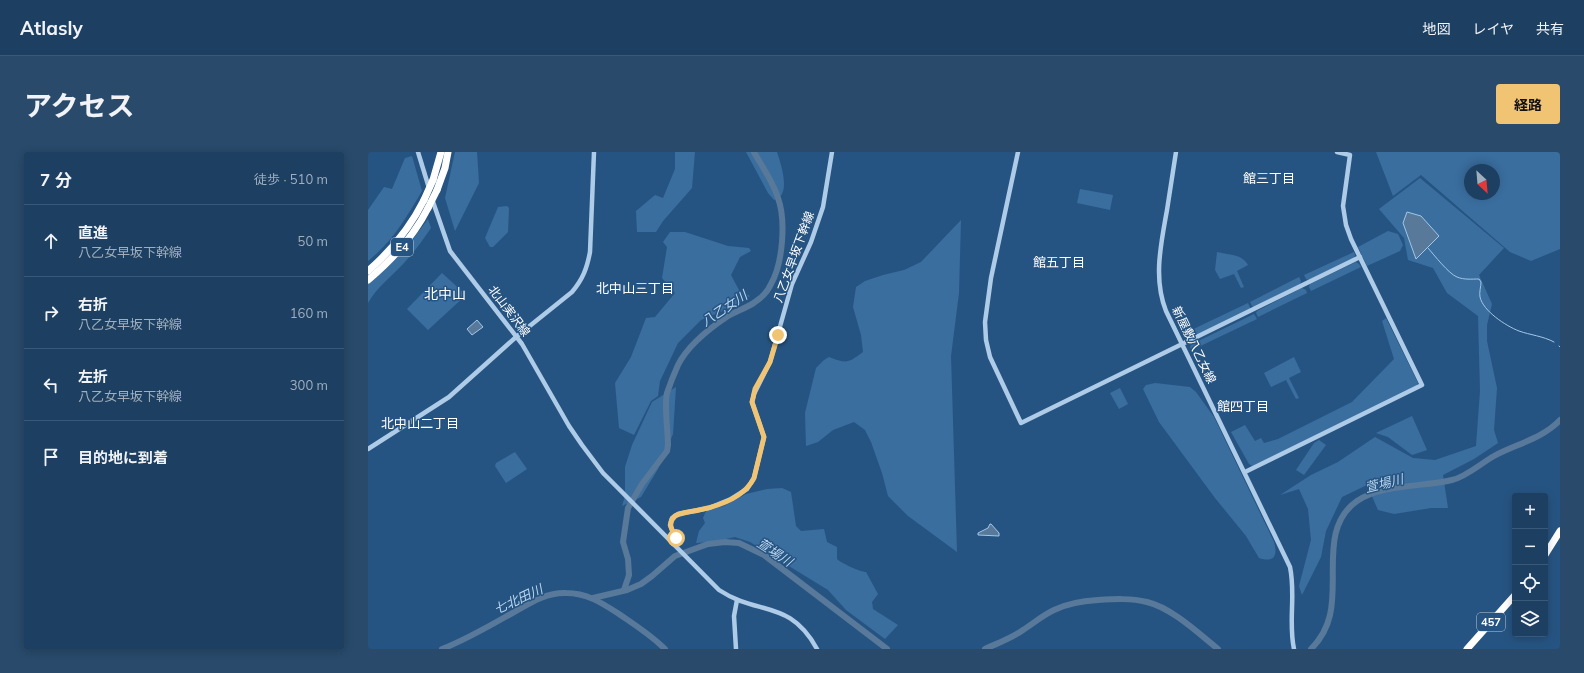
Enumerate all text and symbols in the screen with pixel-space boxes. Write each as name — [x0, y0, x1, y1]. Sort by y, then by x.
text: Atlasly — [20, 16, 83, 40]
text: 地図 — [1422, 20, 1450, 38]
text: レイヤ — [1472, 20, 1514, 38]
text: 共有 — [1536, 20, 1564, 38]
button: 経路 — [1496, 84, 1560, 124]
text: アクセス — [24, 88, 135, 123]
north arrow — [1464, 164, 1500, 200]
text: 7 分 — [40, 169, 72, 190]
district label: 館三丁目 — [1243, 170, 1295, 186]
text: 徒歩 · 510 m — [254, 171, 328, 187]
street label: 八乙女早坂下幹線 — [770, 209, 817, 305]
text: 直進 — [78, 223, 108, 242]
icon: ahead — [40, 230, 62, 252]
text: 50 m — [298, 233, 328, 249]
road number: E4 — [391, 238, 413, 256]
text: 八乙女早坂下幹線 — [78, 244, 182, 260]
district label: 館五丁目 — [1033, 254, 1085, 270]
district label: 北中山三丁目 — [596, 280, 674, 296]
street label: 北山実沢線 — [485, 282, 533, 339]
district label: 北中山 — [424, 285, 466, 303]
water label: 八乙女川 — [698, 286, 752, 329]
text: 右折 — [78, 295, 108, 314]
icon: right — [40, 302, 62, 324]
street label: 新屋敷八乙女線 — [1169, 304, 1220, 386]
text: 160 m — [290, 305, 328, 321]
text: 八乙女早坂下幹線 — [78, 316, 182, 332]
route end — [769, 326, 787, 344]
text: 左折 — [78, 367, 108, 386]
icon: left — [40, 374, 62, 396]
text: 300 m — [290, 377, 328, 393]
text: 八乙女早坂下幹線 — [78, 388, 182, 404]
district label: 館四丁目 — [1217, 398, 1269, 414]
district label: 北中山二丁目 — [381, 415, 459, 431]
icon: arrive — [40, 446, 62, 468]
text: 目的地に到着 — [78, 448, 168, 467]
water label: 萱場川 — [1363, 470, 1407, 495]
map controls — [1512, 493, 1548, 637]
button: + — [1512, 493, 1548, 529]
route start — [667, 529, 685, 547]
button: − — [1512, 529, 1548, 565]
water label: 萱場川 — [754, 535, 797, 570]
button: locate — [1512, 565, 1548, 601]
water label: 七北田川 — [491, 580, 547, 617]
button: layers — [1512, 601, 1548, 637]
road number: 457 — [1477, 613, 1505, 631]

